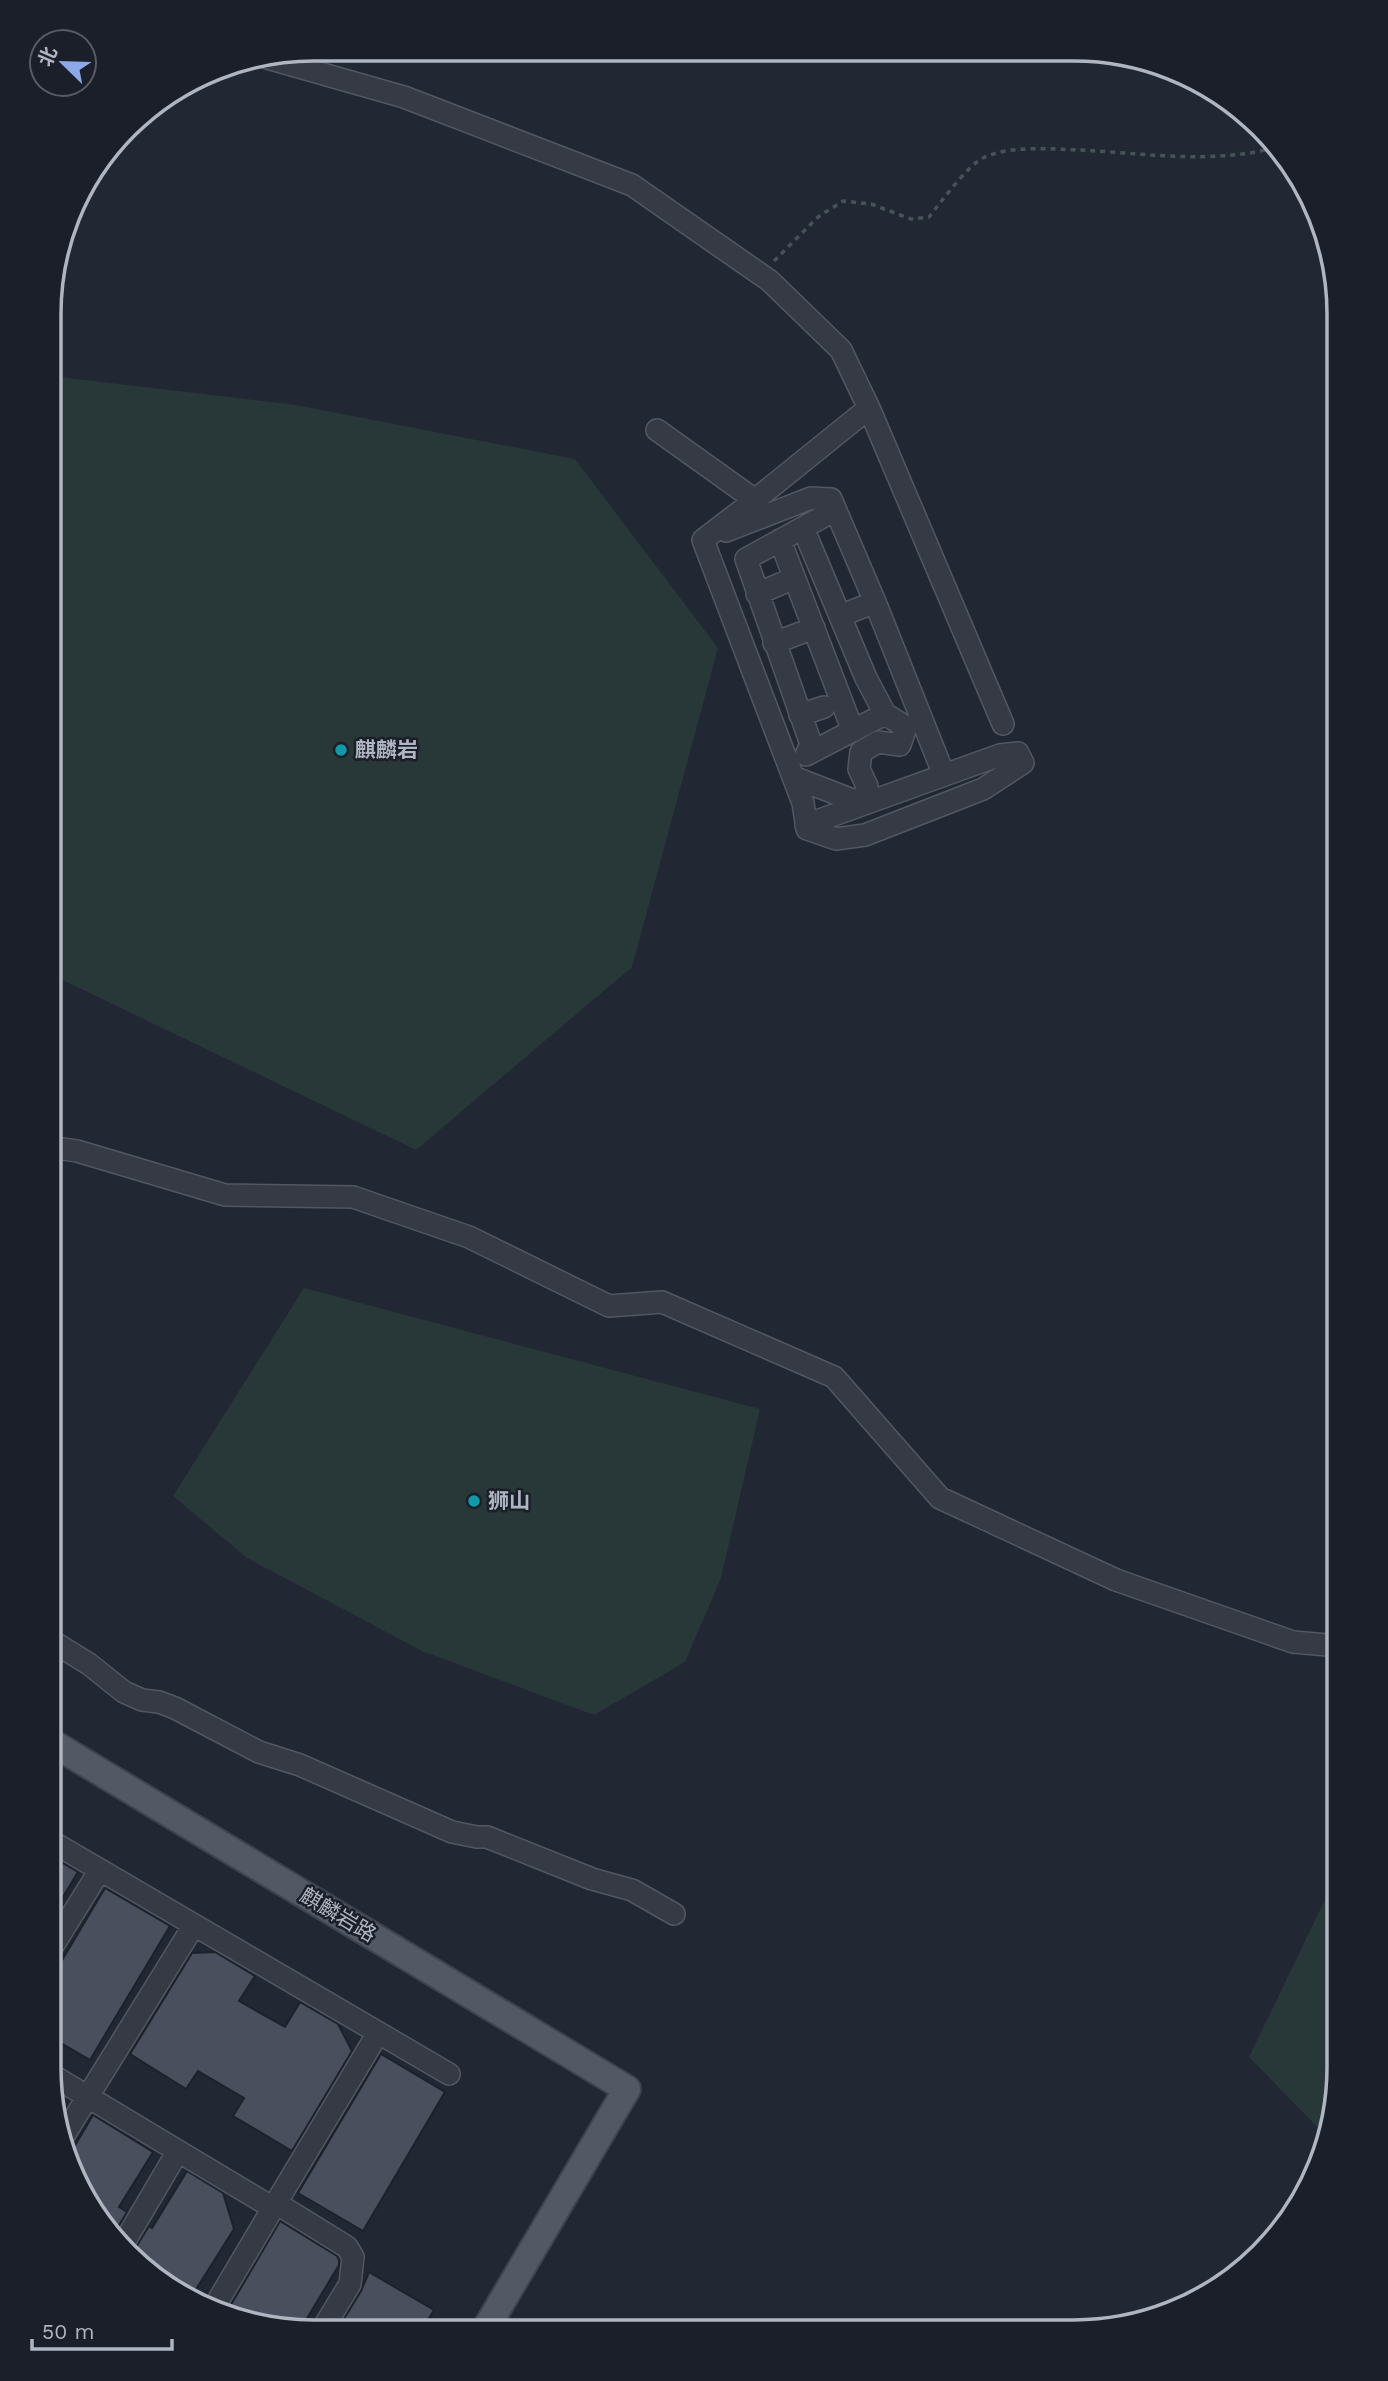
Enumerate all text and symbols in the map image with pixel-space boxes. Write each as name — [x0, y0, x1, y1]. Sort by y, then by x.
north arrow — [28, 28, 98, 98]
text: 北 — [34, 43, 62, 70]
place label: 麒麟岩 — [355, 737, 418, 762]
marker: 麒麟岩 — [333, 742, 349, 758]
place label: 狮山 — [488, 1488, 530, 1513]
marker: 狮山 — [466, 1493, 482, 1509]
street label: 麒麟岩路 — [296, 1882, 381, 1947]
scale bar — [32, 2308, 172, 2352]
text: 50 m — [42, 2319, 94, 2344]

